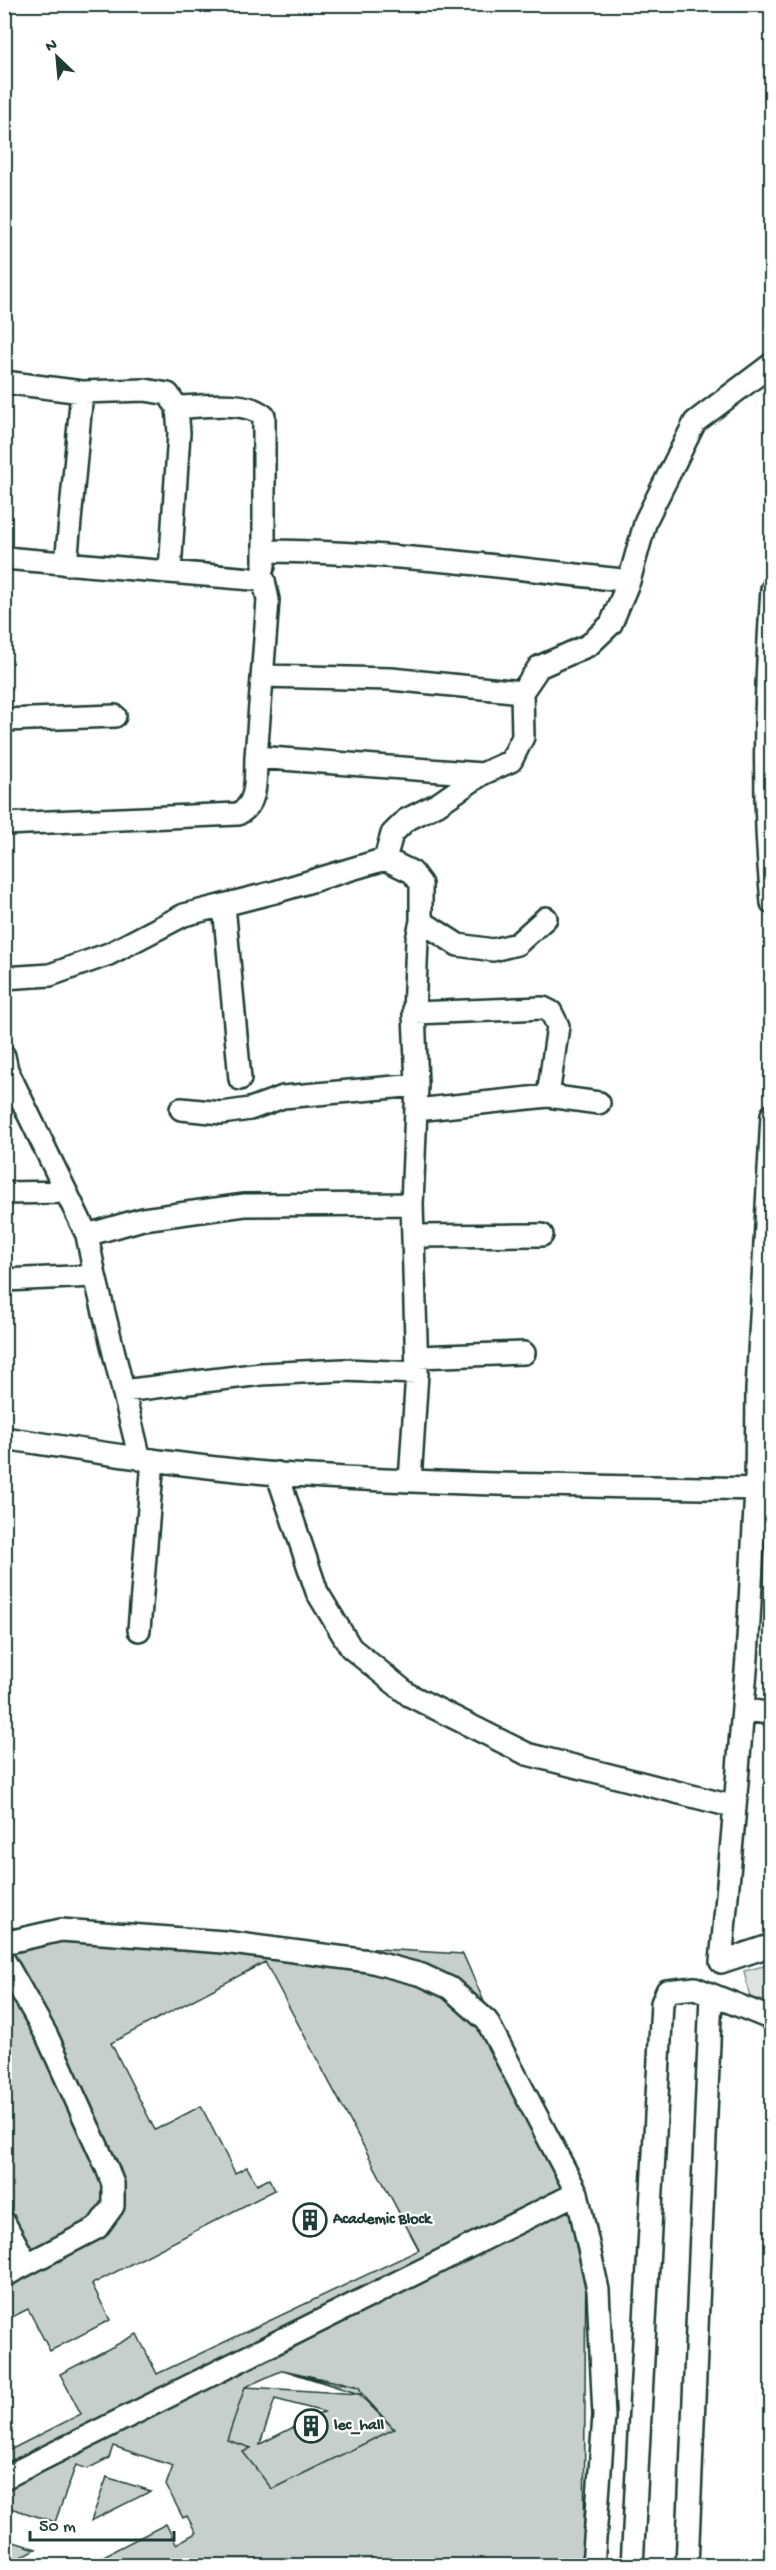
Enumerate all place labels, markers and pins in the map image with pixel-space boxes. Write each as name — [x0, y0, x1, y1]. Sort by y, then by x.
building icon: Academic Block — [292, 2202, 328, 2238]
place label: Academic Block — [332, 2211, 433, 2230]
building icon: lec_hall — [293, 2408, 329, 2444]
place label: lec_hall — [333, 2417, 384, 2436]

